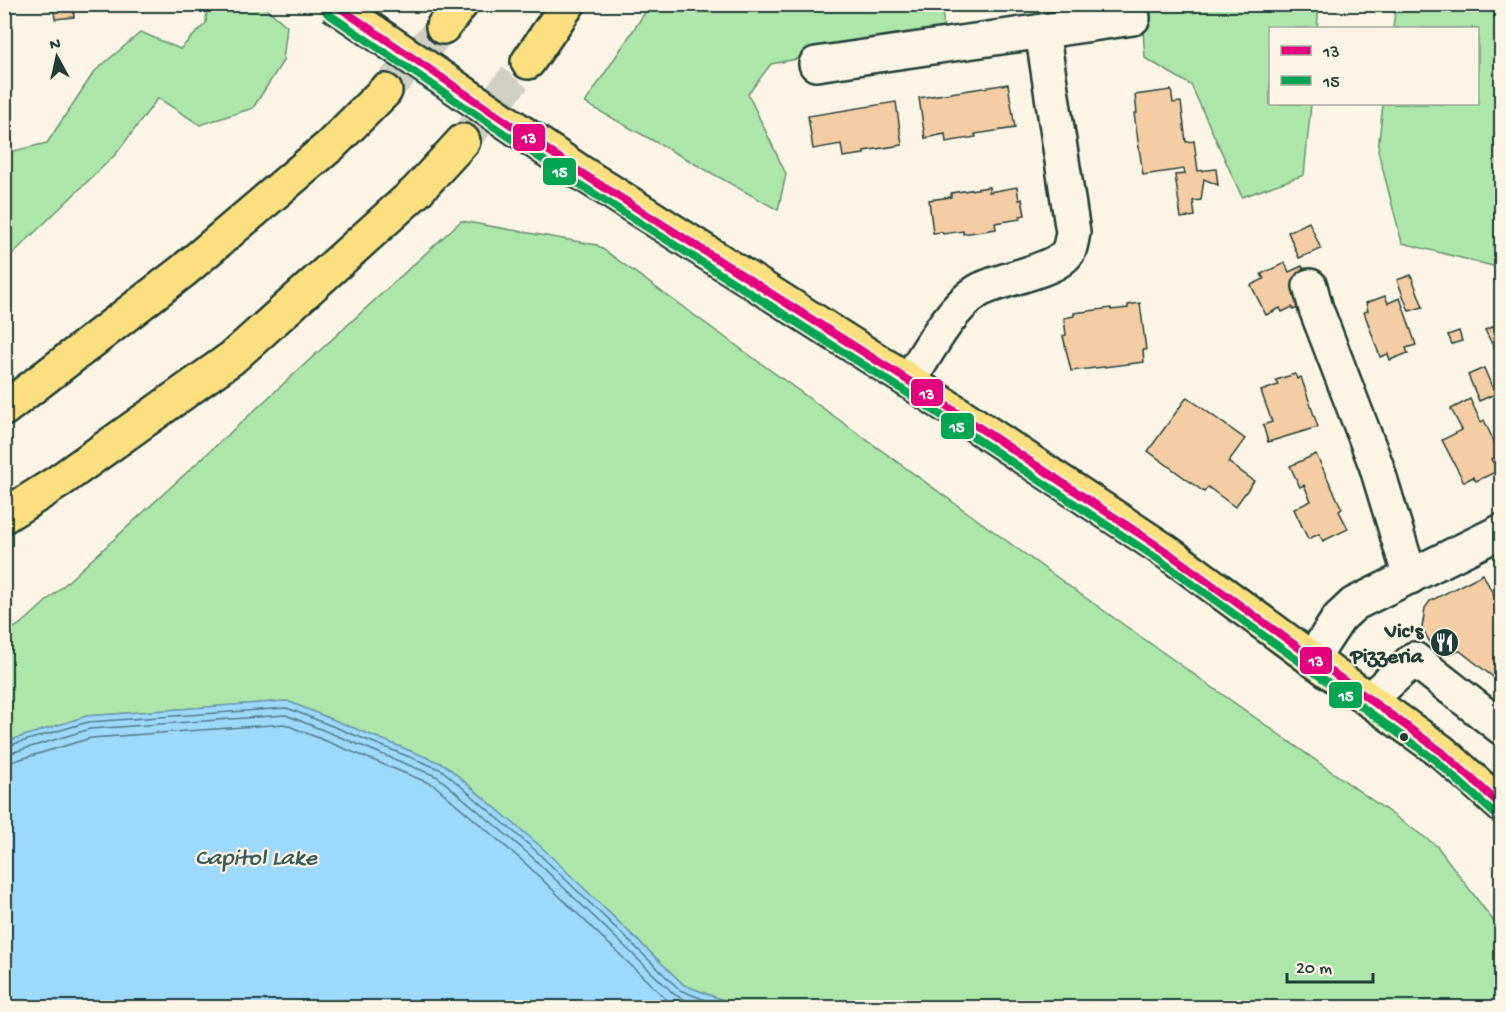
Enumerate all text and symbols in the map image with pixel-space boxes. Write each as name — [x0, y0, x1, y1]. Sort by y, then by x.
north arrow — [27, 27, 87, 87]
legend — [1269, 27, 1479, 105]
text: N — [49, 35, 62, 56]
text: 13 — [1322, 43, 1340, 64]
text: 15 — [1322, 73, 1340, 94]
line badge: 13 — [512, 123, 546, 152]
text: 13 — [521, 131, 536, 150]
line badge: 15 — [542, 157, 577, 186]
text: 15 — [552, 165, 568, 184]
line badge: 13 — [910, 378, 944, 407]
text: 13 — [919, 387, 934, 406]
line badge: 15 — [940, 412, 975, 440]
text: 15 — [949, 420, 965, 439]
place label: Vic's Pizzeria — [1350, 620, 1425, 671]
restaurant icon: Vic's Pizzeria — [1428, 626, 1460, 658]
line badge: 13 — [1299, 646, 1333, 675]
text: 13 — [1308, 654, 1323, 673]
line badge: 15 — [1328, 681, 1363, 709]
text: 15 — [1338, 689, 1354, 708]
unlabelled marker — [1398, 731, 1410, 743]
water label: Capitol Lake — [195, 845, 318, 874]
scale bar — [1287, 946, 1372, 984]
text: 20 m — [1296, 959, 1332, 980]

